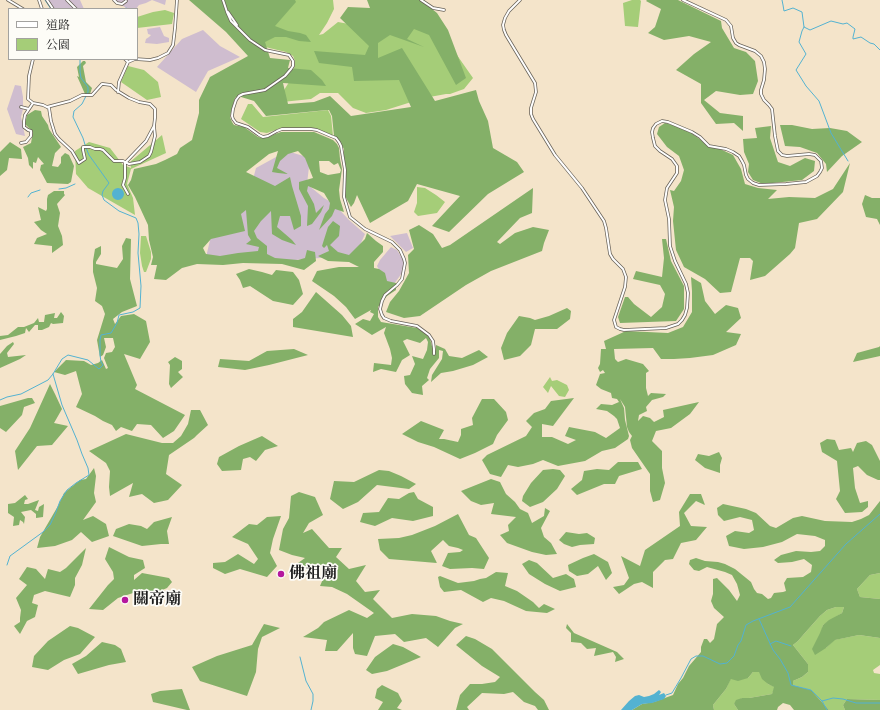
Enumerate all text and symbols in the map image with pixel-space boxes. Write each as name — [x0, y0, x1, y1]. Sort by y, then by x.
legend — [8, 8, 138, 60]
text: 道路 — [46, 17, 70, 33]
text: 公園 — [46, 37, 70, 53]
place label: 佛祖廟 — [289, 564, 337, 584]
marker: 佛祖廟 — [276, 569, 286, 579]
place label: 關帝廟 — [133, 590, 181, 610]
marker: 關帝廟 — [120, 595, 130, 605]

